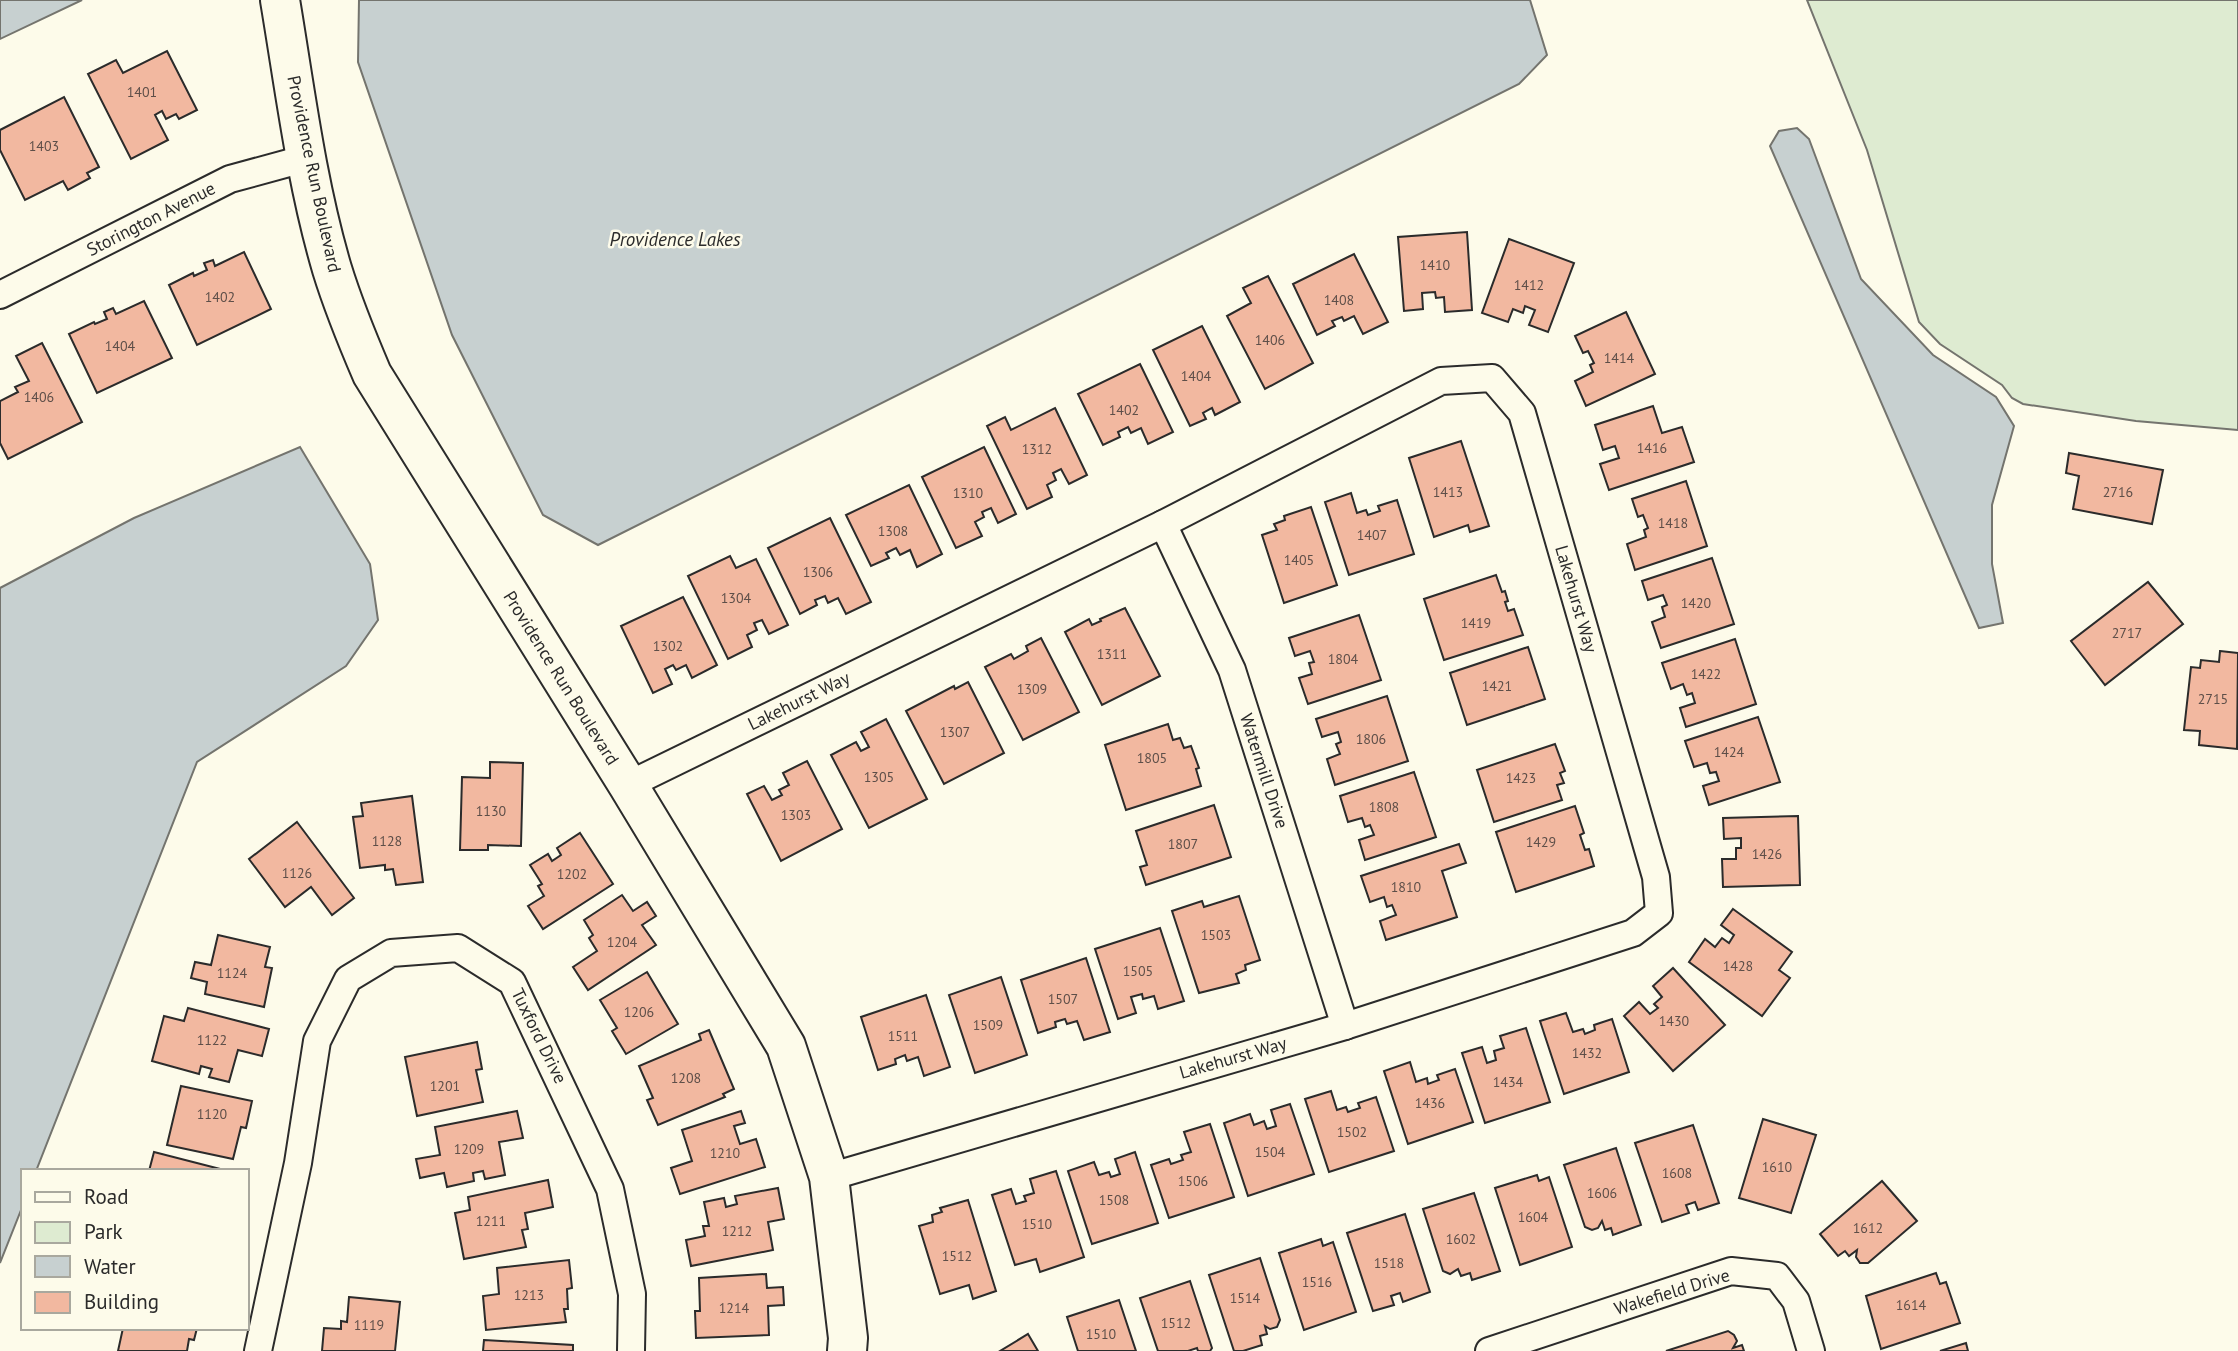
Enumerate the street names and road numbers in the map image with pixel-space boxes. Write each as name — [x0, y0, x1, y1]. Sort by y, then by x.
street label: Providence Run Boulevard — [282, 73, 347, 275]
street label: Storington Avenue — [83, 176, 219, 261]
street label: Lakehurst Way — [1550, 542, 1603, 656]
street label: Providence Run Boulevard — [498, 586, 624, 769]
street label: Lakehurst Way — [744, 666, 854, 735]
street label: Watermill Drive — [1235, 711, 1294, 831]
street label: Tuxford Drive — [506, 984, 572, 1087]
street label: Lakehurst Way — [1176, 1031, 1290, 1084]
street label: Wakefield Drive — [1611, 1263, 1732, 1320]

